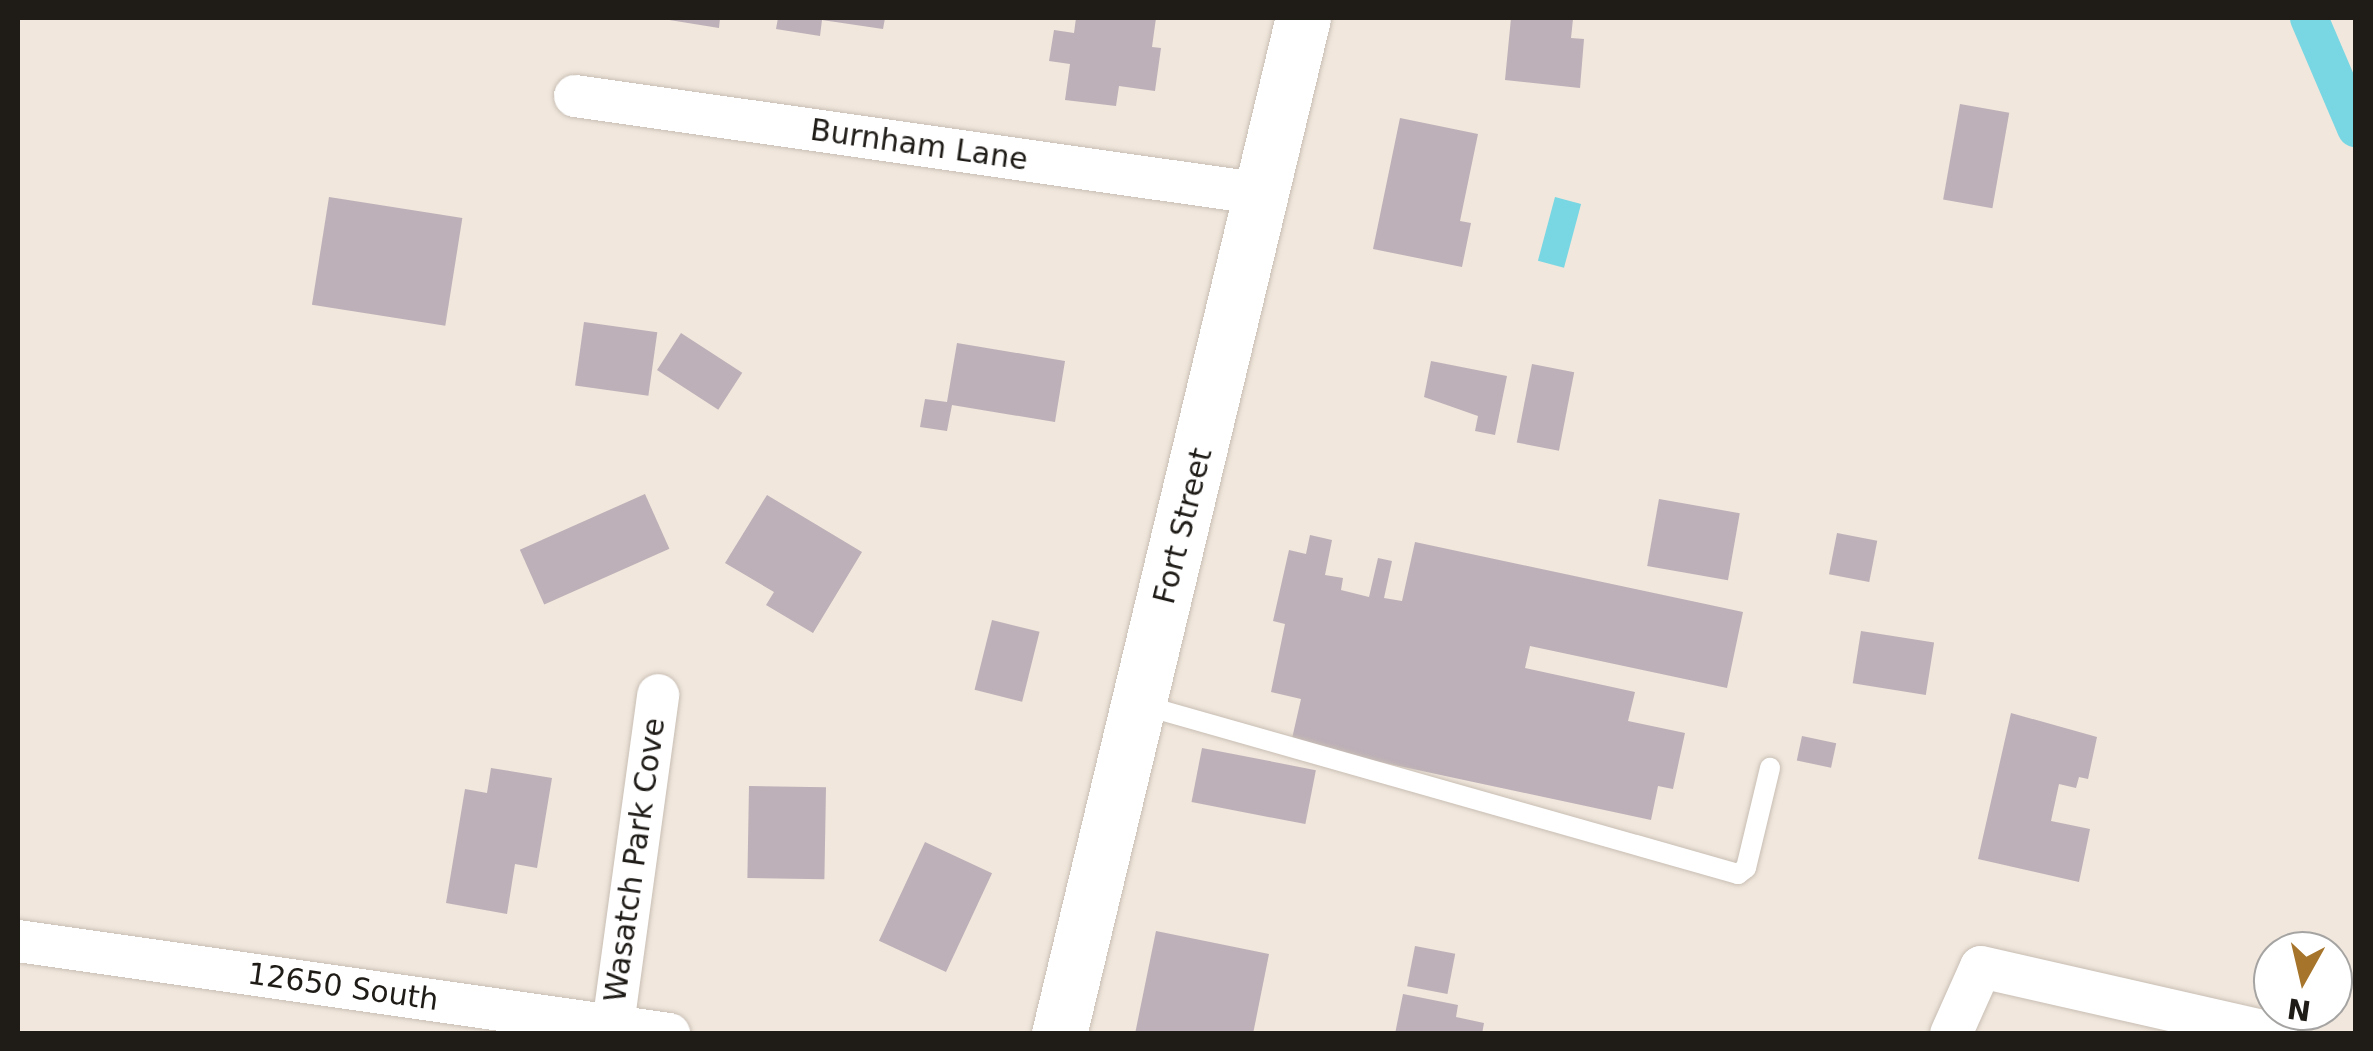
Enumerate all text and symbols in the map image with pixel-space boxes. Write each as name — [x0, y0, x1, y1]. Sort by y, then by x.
street label: Burnham Lane — [808, 112, 1030, 178]
street label: Fort Street — [1146, 444, 1220, 608]
street label: Wasatch Park Cove — [597, 715, 673, 1005]
north arrow — [2253, 931, 2353, 1031]
street label: 12650 South — [245, 956, 441, 1018]
text: N — [2285, 991, 2313, 1027]

